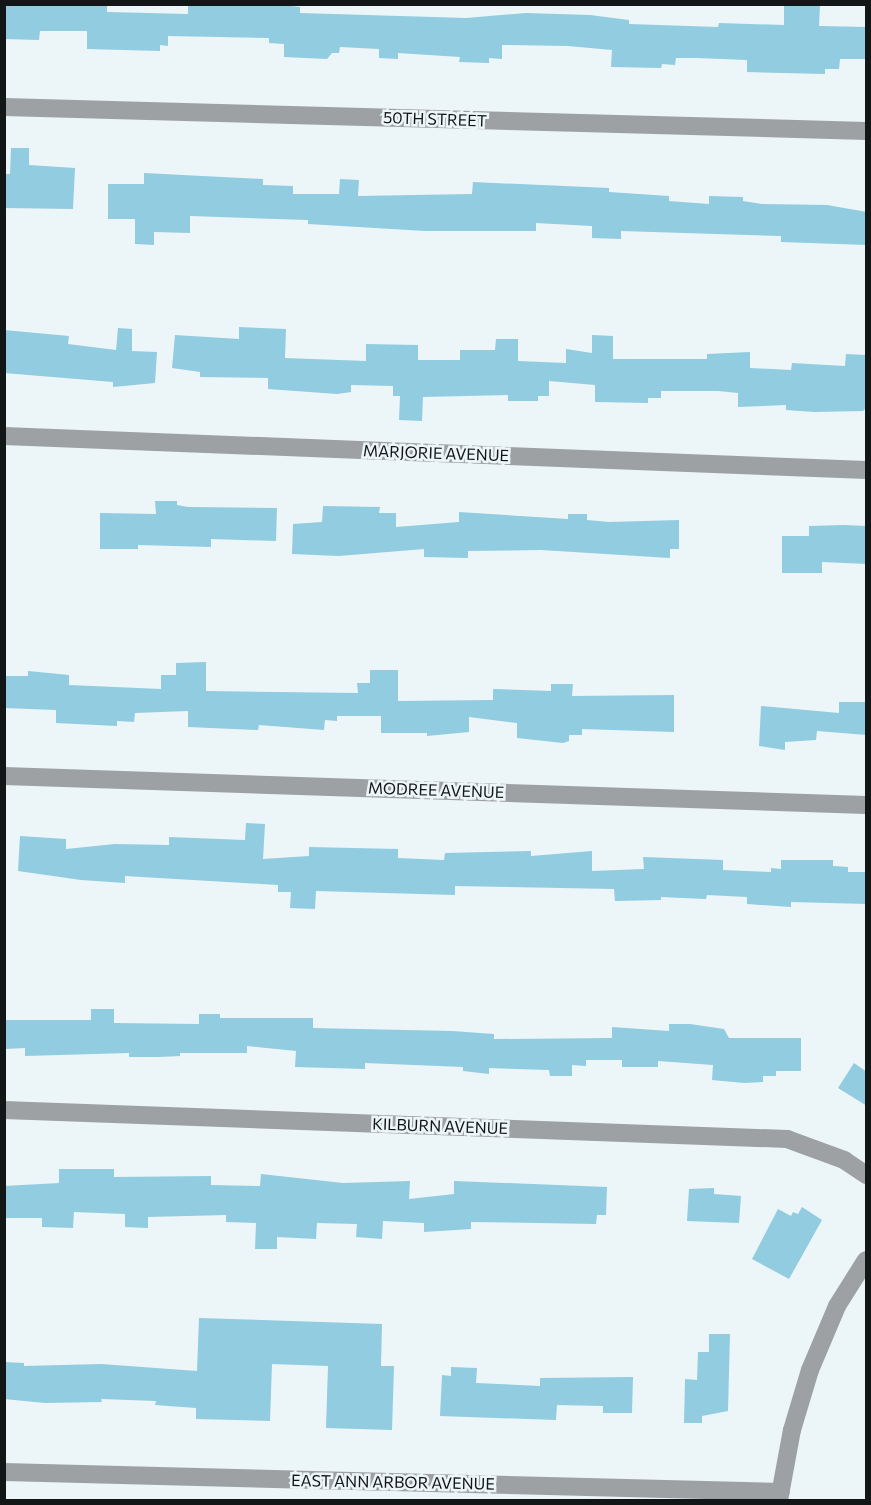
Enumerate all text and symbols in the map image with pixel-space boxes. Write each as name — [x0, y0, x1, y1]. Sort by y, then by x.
street label: 50TH STREET — [383, 108, 487, 130]
street label: MARJORIE AVENUE — [363, 441, 509, 465]
street label: MODREE AVENUE — [368, 778, 504, 802]
street label: KILBURN AVENUE — [372, 1114, 508, 1138]
street label: EAST ANN ARBOR AVENUE — [291, 1471, 495, 1493]

